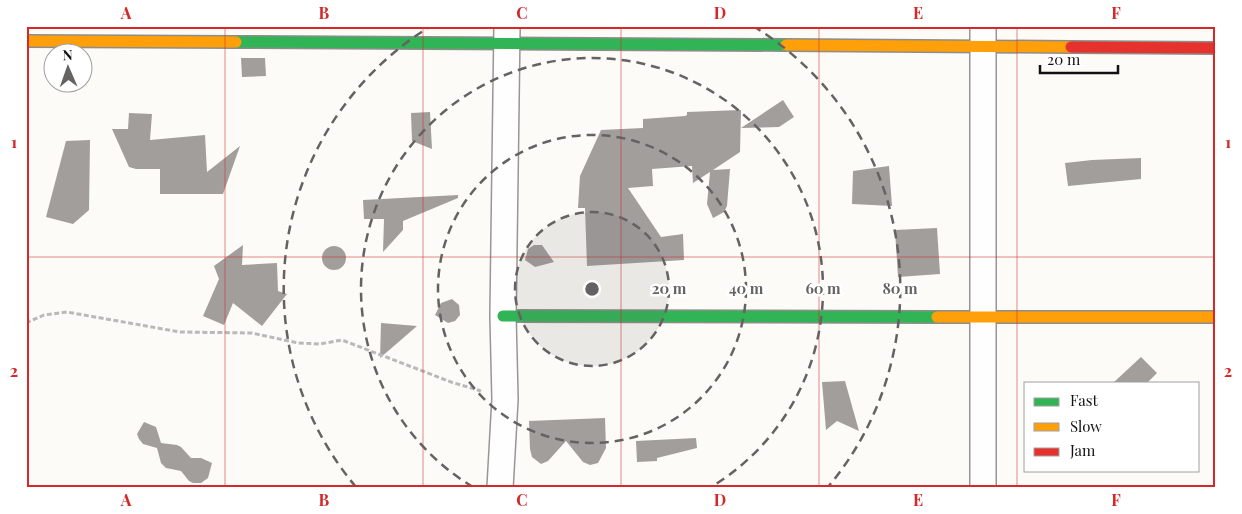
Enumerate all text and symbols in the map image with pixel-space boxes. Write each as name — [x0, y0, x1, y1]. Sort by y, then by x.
text: A — [120, 2, 132, 23]
text: B — [319, 2, 330, 23]
text: C — [516, 2, 528, 23]
text: D — [714, 2, 726, 23]
text: E — [913, 2, 923, 23]
text: F — [1111, 2, 1121, 23]
north arrow — [42, 42, 92, 92]
scale bar — [1040, 42, 1117, 74]
text: N — [62, 45, 73, 64]
text: 20 m — [1047, 49, 1081, 69]
text: 1 — [11, 131, 17, 152]
text: 1 — [1225, 131, 1231, 152]
text: 20 m — [652, 278, 687, 298]
text: 40 m — [729, 278, 764, 298]
text: 60 m — [805, 278, 841, 298]
text: 80 m — [882, 278, 918, 298]
centre of rings — [583, 280, 601, 298]
text: 2 — [10, 360, 18, 381]
text: 2 — [1224, 360, 1232, 381]
legend — [1024, 382, 1200, 472]
text: Fast — [1070, 390, 1099, 410]
text: Slow — [1070, 416, 1102, 436]
text: Jam — [1069, 440, 1096, 460]
text: A — [120, 489, 132, 510]
text: B — [319, 489, 330, 510]
text: C — [516, 489, 528, 510]
text: D — [714, 489, 726, 510]
text: E — [913, 489, 923, 510]
text: F — [1111, 489, 1121, 510]

